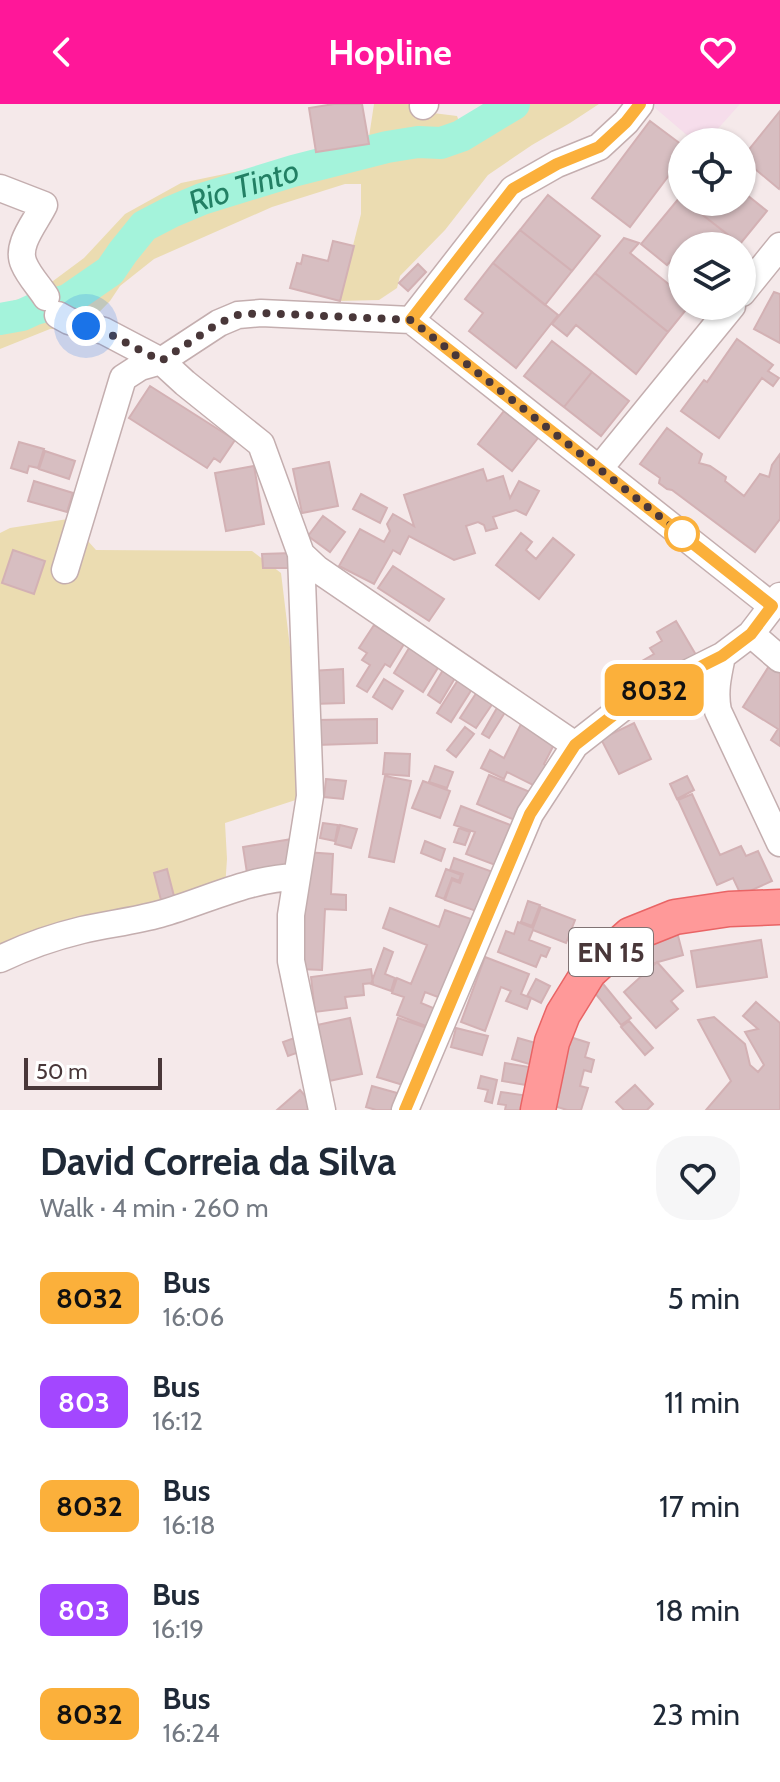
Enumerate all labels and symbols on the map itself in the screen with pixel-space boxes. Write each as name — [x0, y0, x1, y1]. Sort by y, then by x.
water label: Rio Tinto — [182, 150, 303, 222]
your location — [66, 306, 106, 346]
unlabelled marker — [665, 517, 699, 551]
line badge: 8032 — [598, 664, 710, 716]
road number: EN 15 — [569, 928, 653, 976]
scale bar — [24, 1054, 162, 1090]

